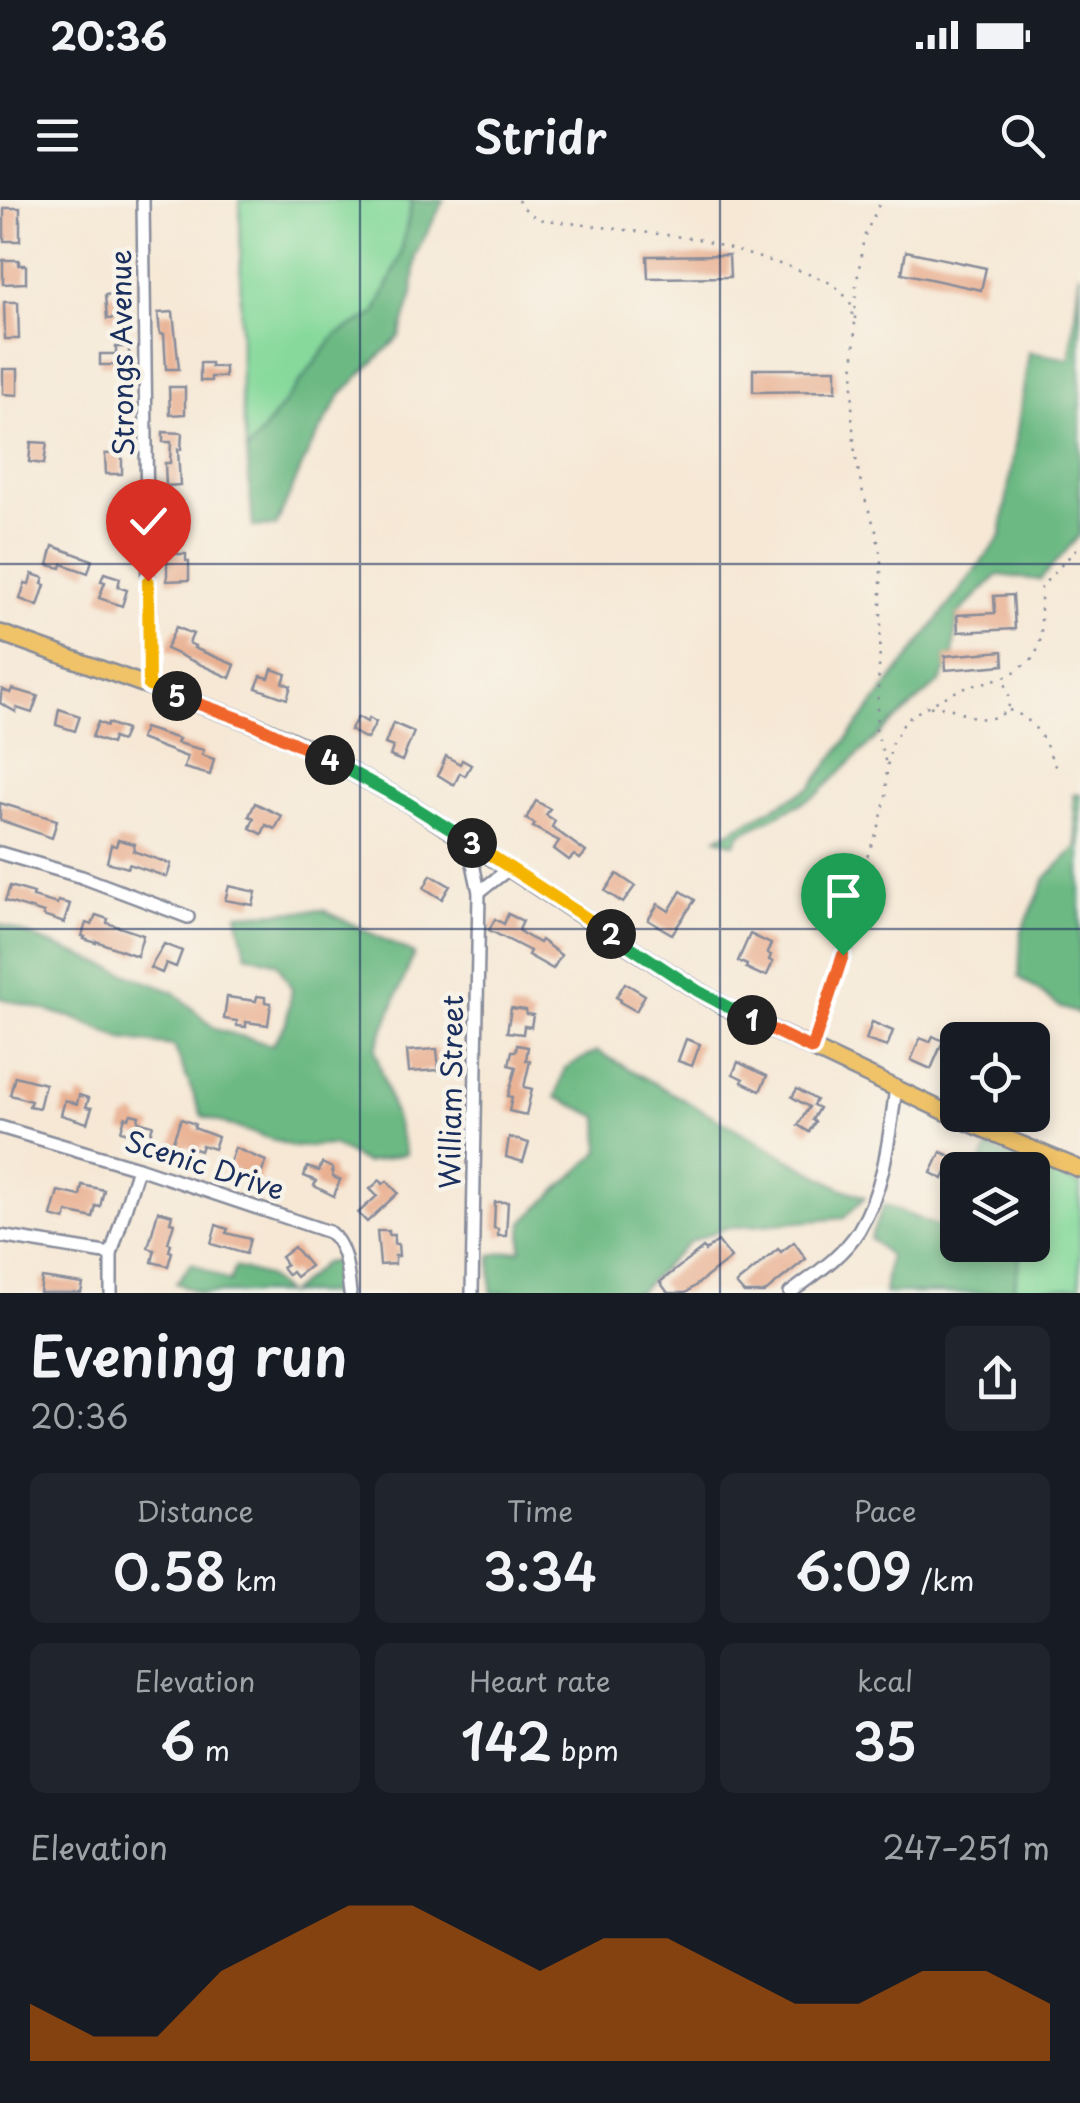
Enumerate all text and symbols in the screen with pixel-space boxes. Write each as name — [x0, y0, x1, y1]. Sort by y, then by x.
text: 20:36 — [50, 7, 167, 64]
text: Stridr — [473, 101, 607, 169]
icon: menu — [30, 108, 85, 163]
icon: search — [995, 108, 1050, 163]
street label: Strongs Avenue — [98, 249, 144, 457]
pin — [106, 479, 191, 582]
icon: check — [121, 494, 176, 549]
pin: 5 — [152, 671, 202, 721]
text: 5 — [168, 674, 186, 717]
pin: 4 — [305, 735, 355, 785]
text: 4 — [320, 738, 340, 781]
pin: 3 — [447, 818, 497, 868]
text: 3 — [463, 821, 481, 864]
pin — [801, 853, 886, 956]
icon: arrive — [816, 868, 871, 923]
pin: 2 — [586, 909, 636, 959]
text: 2 — [601, 912, 621, 955]
street label: William Street — [427, 995, 473, 1189]
pin: 1 — [727, 995, 777, 1045]
text: 1 — [745, 998, 759, 1041]
map controls — [940, 1022, 1050, 1262]
button: locate — [940, 1022, 1050, 1132]
street label: Scenic Drive — [120, 1118, 290, 1210]
button: layers — [940, 1152, 1050, 1262]
text: Evening run — [30, 1313, 348, 1396]
button: share — [945, 1326, 1050, 1431]
text: 20:36 — [30, 1392, 128, 1440]
text: Distance — [136, 1489, 254, 1532]
text: Time — [507, 1489, 573, 1532]
text: Pace — [853, 1489, 917, 1532]
text: 0.58 — [113, 1532, 226, 1608]
text: 3:34 — [483, 1532, 597, 1608]
text: 6:09 — [796, 1532, 912, 1608]
text: km — [226, 1558, 277, 1601]
text: /km — [912, 1558, 974, 1601]
text: Elevation — [135, 1659, 255, 1702]
text: Heart rate — [469, 1659, 611, 1702]
text: kcal — [857, 1659, 913, 1702]
text: 6 — [160, 1702, 195, 1778]
text: 142 — [461, 1702, 552, 1778]
text: 35 — [853, 1702, 917, 1778]
text: m — [195, 1728, 230, 1771]
text: bpm — [552, 1728, 619, 1771]
text: Elevation — [30, 1823, 168, 1871]
text: 247–251 m — [882, 1823, 1050, 1871]

